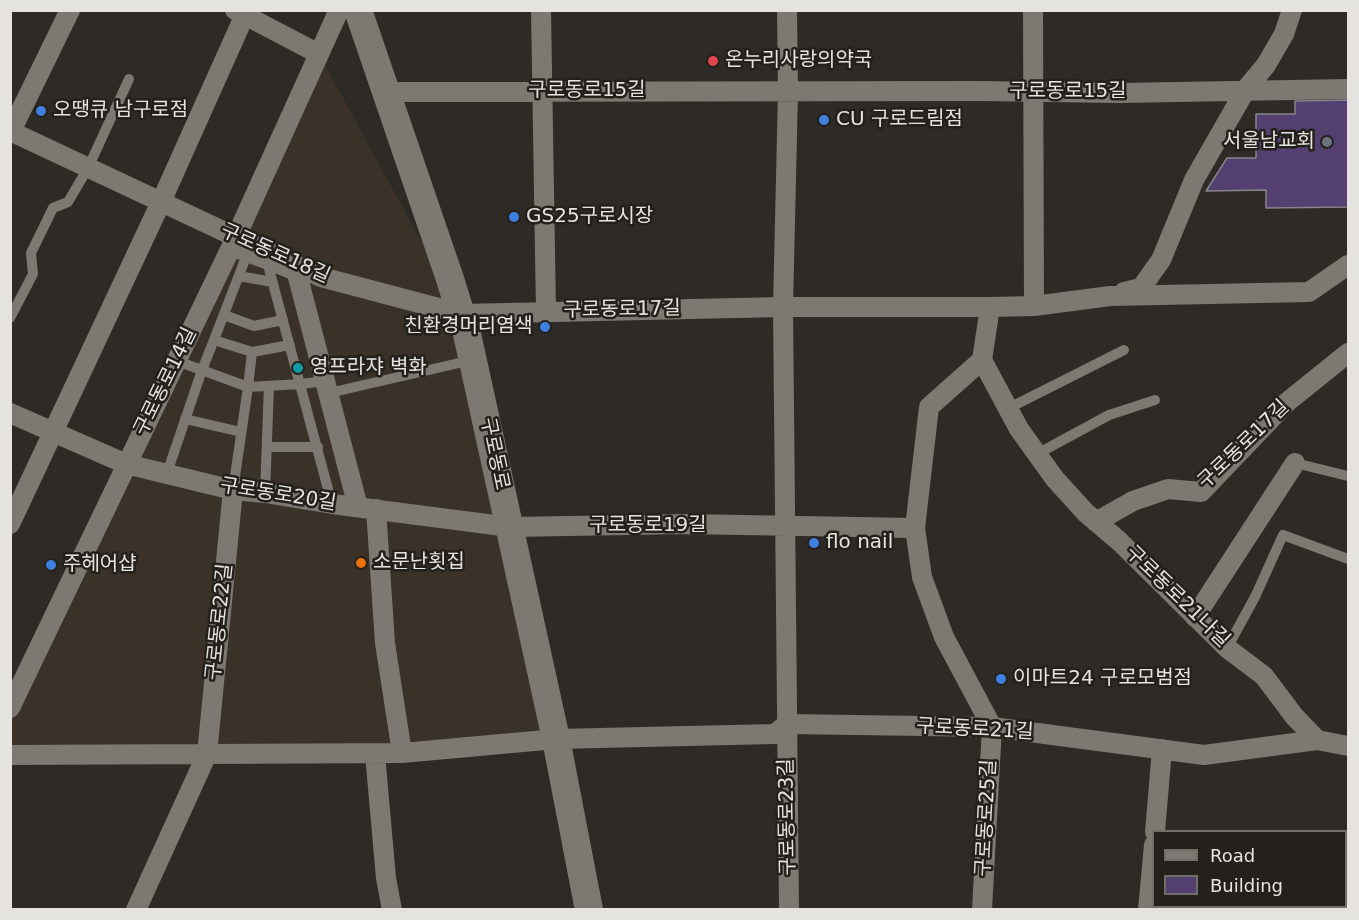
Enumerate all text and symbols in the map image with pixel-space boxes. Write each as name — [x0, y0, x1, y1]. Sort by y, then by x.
place label: 온누리사랑의약국 — [725, 49, 872, 73]
marker: 온누리사랑의약국 — [706, 54, 720, 68]
street label: 구로동로15길 — [528, 79, 646, 103]
street label: 구로동로15길 — [1009, 80, 1127, 104]
place label: 오땡큐 남구로점 — [53, 99, 188, 123]
marker: 오땡큐 남구로점 — [34, 104, 48, 118]
place label: CU 구로드림점 — [836, 108, 963, 132]
marker: CU 구로드림점 — [817, 113, 831, 127]
place label: 서울남교회 — [1223, 130, 1315, 154]
marker: 서울남교회 — [1320, 135, 1334, 149]
place label: GS25구로시장 — [526, 205, 653, 229]
marker: GS25구로시장 — [507, 210, 521, 224]
street label: 구로동로18길 — [216, 219, 334, 289]
street label: 구로동로17길 — [563, 297, 681, 323]
place label: 친환경머리염색 — [404, 315, 533, 339]
marker: 친환경머리염색 — [538, 320, 552, 334]
street label: 구로동로14길 — [129, 324, 203, 440]
place label: 영프라쟈 벽화 — [310, 356, 427, 380]
marker: 영프라쟈 벽화 — [291, 361, 305, 375]
street label: 구로동로17길 — [1193, 396, 1295, 494]
street label: 구로동로 — [475, 416, 513, 492]
street label: 구로동로20길 — [218, 474, 338, 516]
street label: 구로동로19길 — [589, 514, 707, 538]
place label: flo nail — [826, 531, 893, 555]
marker: flo nail — [807, 536, 821, 550]
street label: 구로동로21나길 — [1120, 541, 1234, 653]
place label: 소문난횟집 — [373, 551, 465, 575]
place label: 주헤어샵 — [63, 553, 137, 577]
marker: 소문난횟집 — [354, 556, 368, 570]
marker: 주헤어샵 — [44, 558, 58, 572]
street label: 구로동로22길 — [202, 562, 238, 682]
place label: 이마트24 구로모범점 — [1013, 667, 1192, 691]
marker: 이마트24 구로모범점 — [994, 672, 1008, 686]
street label: 구로동로21길 — [916, 715, 1034, 745]
street label: 구로동로23길 — [775, 758, 801, 876]
street label: 구로동로25길 — [972, 759, 1002, 877]
legend — [1152, 830, 1347, 908]
text: Road — [1210, 845, 1255, 866]
text: Building — [1210, 875, 1283, 896]

